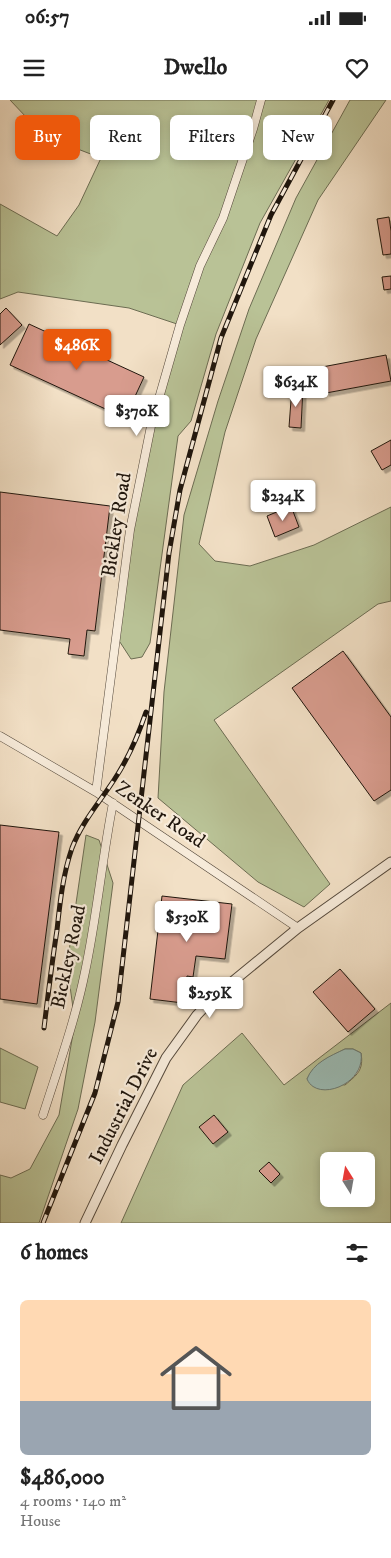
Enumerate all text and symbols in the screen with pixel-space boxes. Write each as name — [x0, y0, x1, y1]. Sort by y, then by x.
text: 06:57 — [25, 6, 70, 29]
icon: menu — [20, 54, 48, 82]
text: Dwello — [164, 54, 227, 81]
icon: heart — [343, 54, 371, 82]
chip: Buy — [15, 115, 80, 160]
chip: Rent — [90, 115, 160, 160]
chip: Filters — [170, 115, 253, 160]
chip: New — [263, 115, 332, 160]
pin: $486K — [42, 328, 112, 371]
text: $486K — [54, 335, 100, 355]
pin: $634K — [261, 366, 331, 408]
text: $634K — [274, 372, 318, 392]
pin: $370K — [102, 394, 172, 437]
text: $370K — [116, 401, 158, 421]
street label: Bickley Road — [96, 471, 138, 579]
pin: $234K — [248, 480, 318, 522]
text: $234K — [261, 486, 305, 506]
street label: Zenker Road — [110, 776, 210, 854]
pin: $530K — [152, 900, 222, 943]
street label: Bickley Road — [46, 903, 92, 1011]
text: $530K — [166, 907, 208, 927]
pin: $259K — [175, 976, 245, 1019]
text: $259K — [188, 983, 232, 1003]
street label: Industrial Drive — [84, 1044, 164, 1168]
north arrow — [320, 1152, 375, 1208]
map controls — [320, 1152, 375, 1207]
icon: filters — [343, 1239, 371, 1267]
text: 6 homes — [20, 1240, 88, 1266]
icon: home — [151, 1333, 241, 1423]
text: $486,000 — [20, 1465, 105, 1491]
text: 4 rooms · 140 m² — [20, 1491, 126, 1511]
text: House — [20, 1511, 61, 1531]

